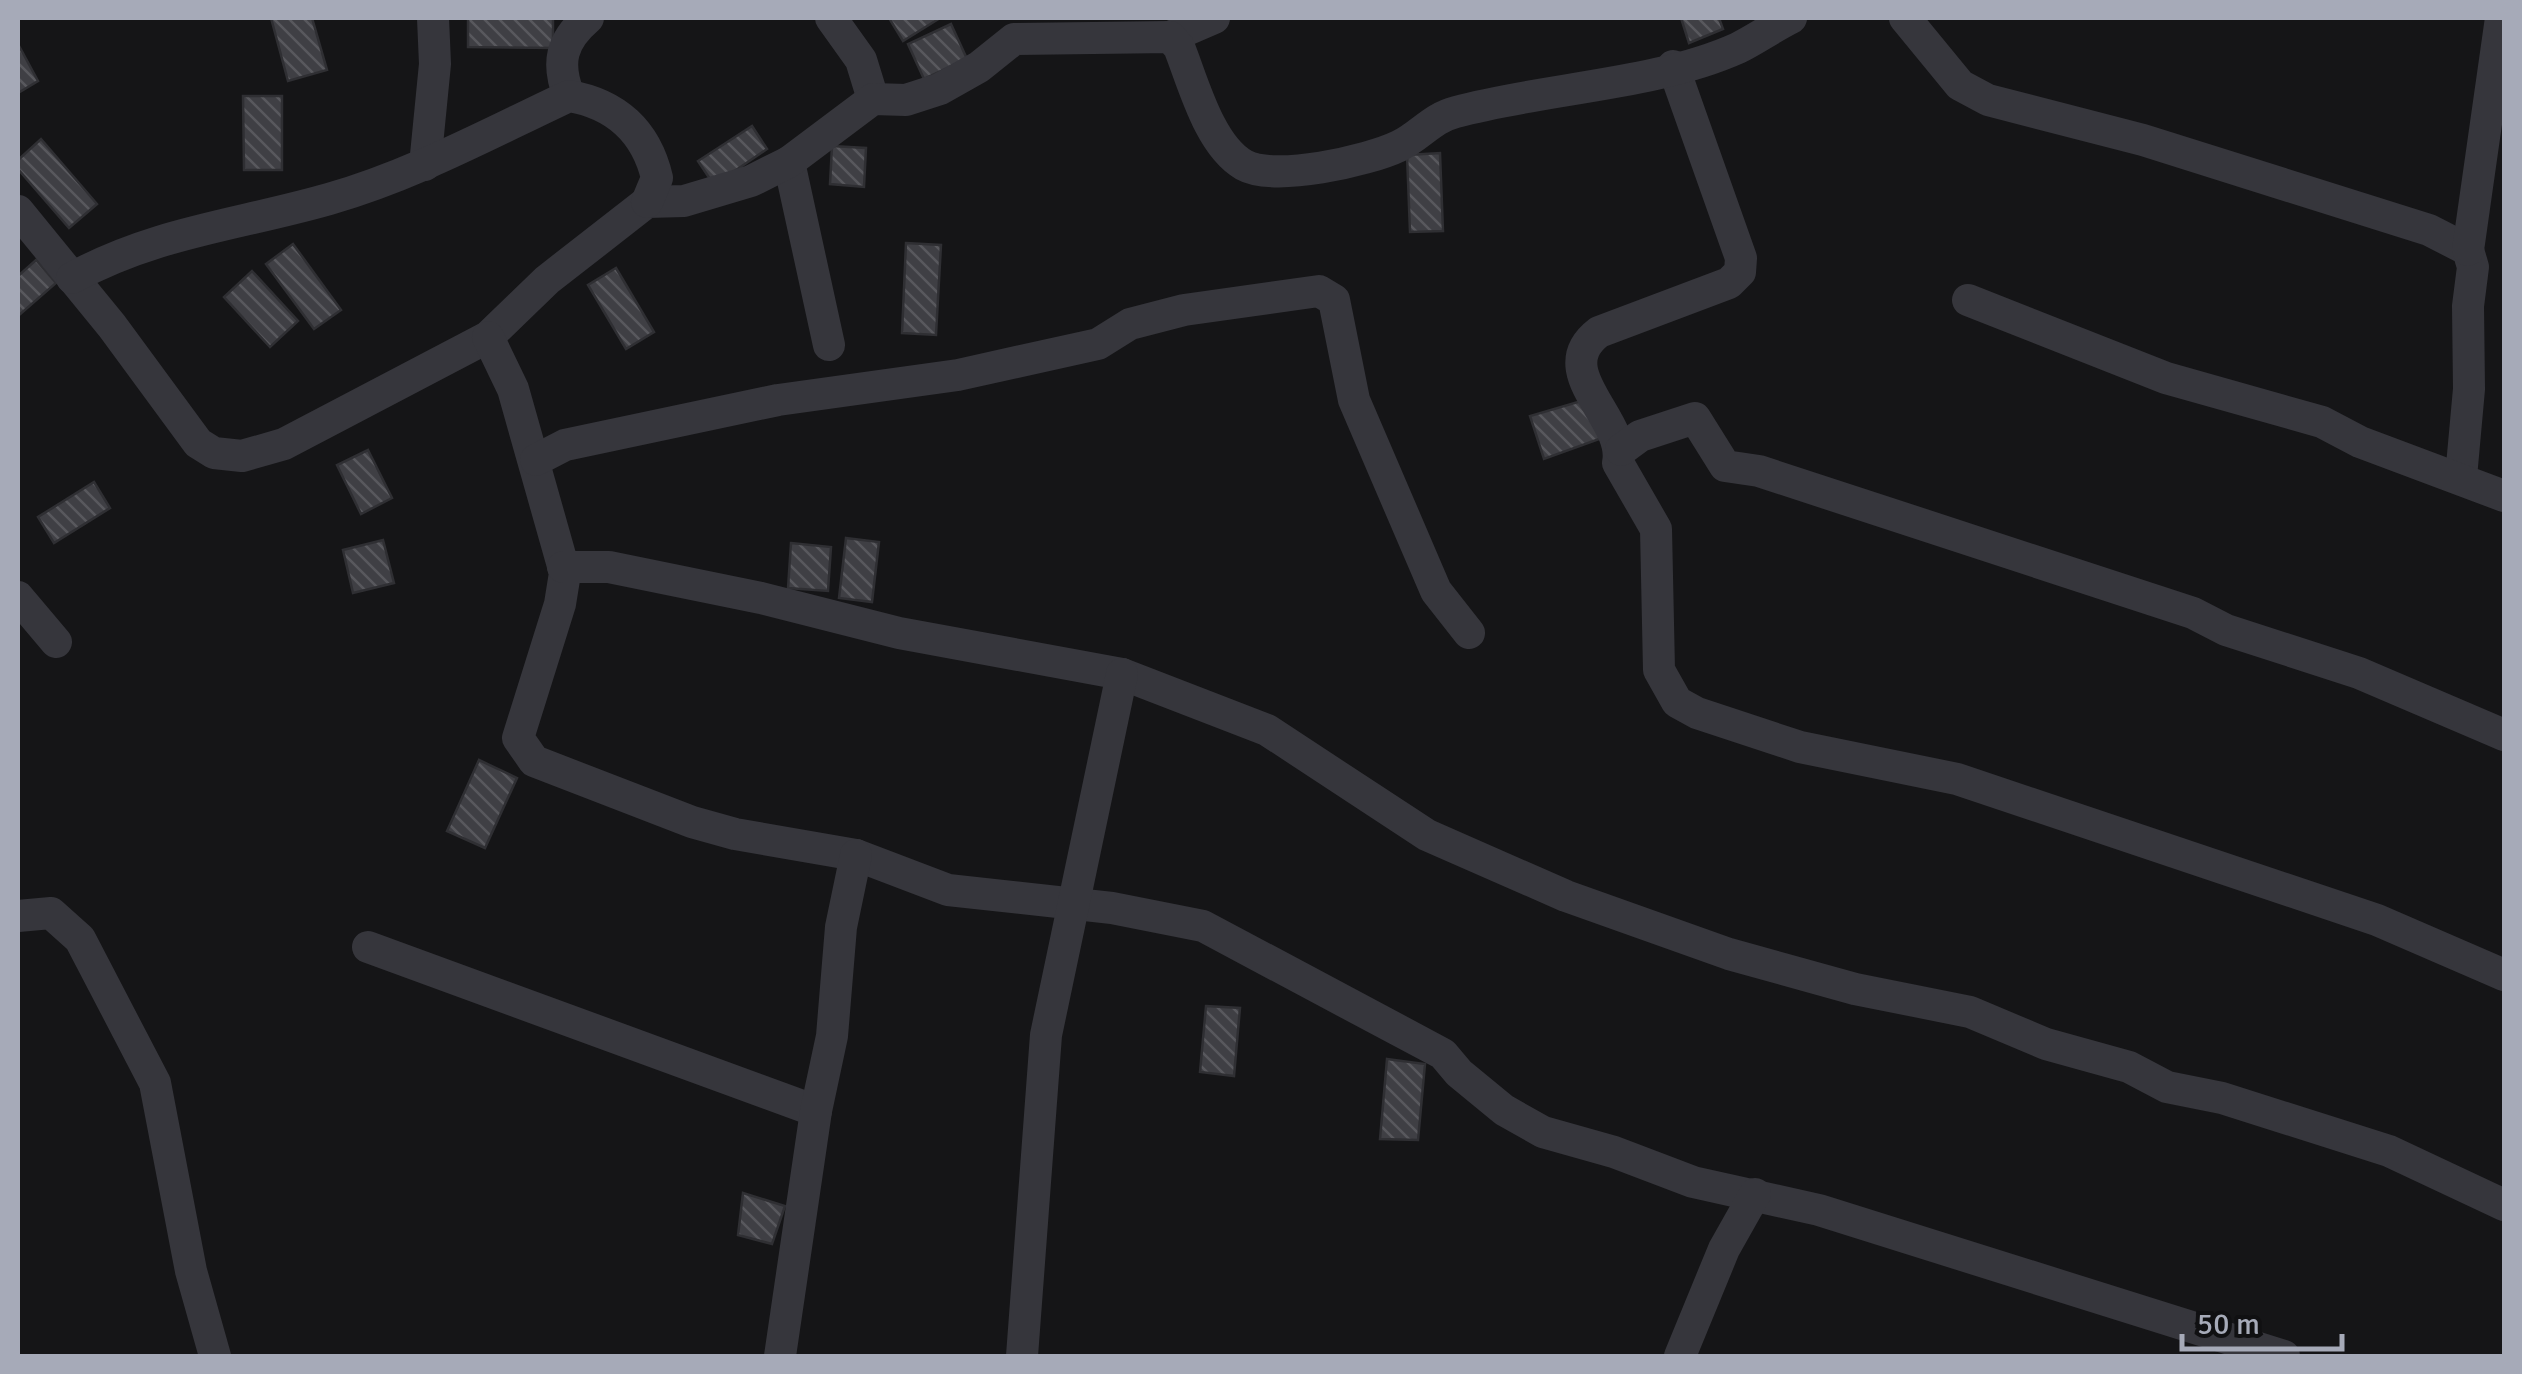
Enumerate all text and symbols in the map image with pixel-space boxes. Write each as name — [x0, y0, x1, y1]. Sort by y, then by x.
scale bar — [2182, 1289, 2342, 1351]
text: 50 m — [2197, 1306, 2260, 1343]

